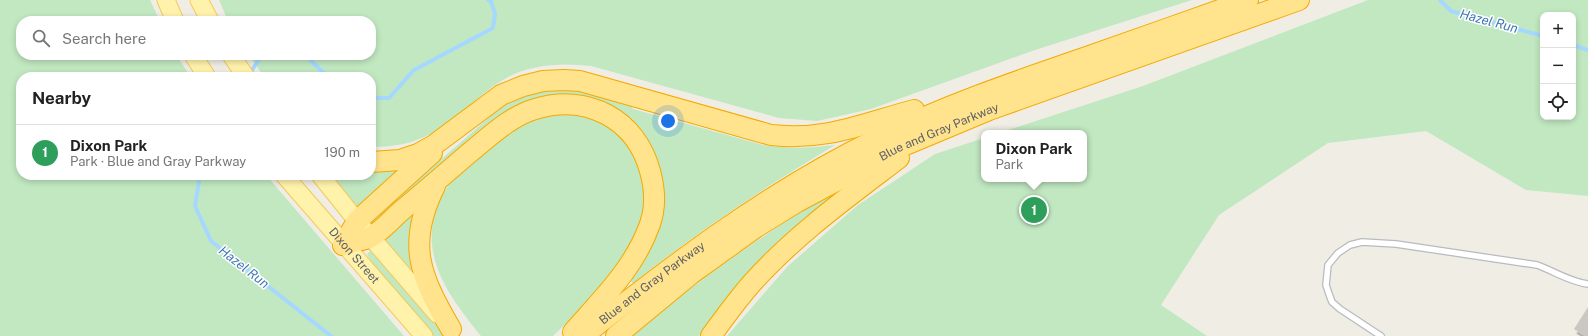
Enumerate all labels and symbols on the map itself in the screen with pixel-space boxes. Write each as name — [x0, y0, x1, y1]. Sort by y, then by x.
water label: Hazel Run — [1458, 6, 1520, 36]
street label: Blue and Gray Parkway — [877, 100, 1001, 164]
your location — [658, 111, 678, 131]
pin: 1 — [1021, 195, 1047, 225]
street label: Dixon Street — [326, 225, 383, 287]
street label: Blue and Gray Parkway — [596, 238, 708, 327]
water label: Hazel Run — [216, 243, 272, 291]

